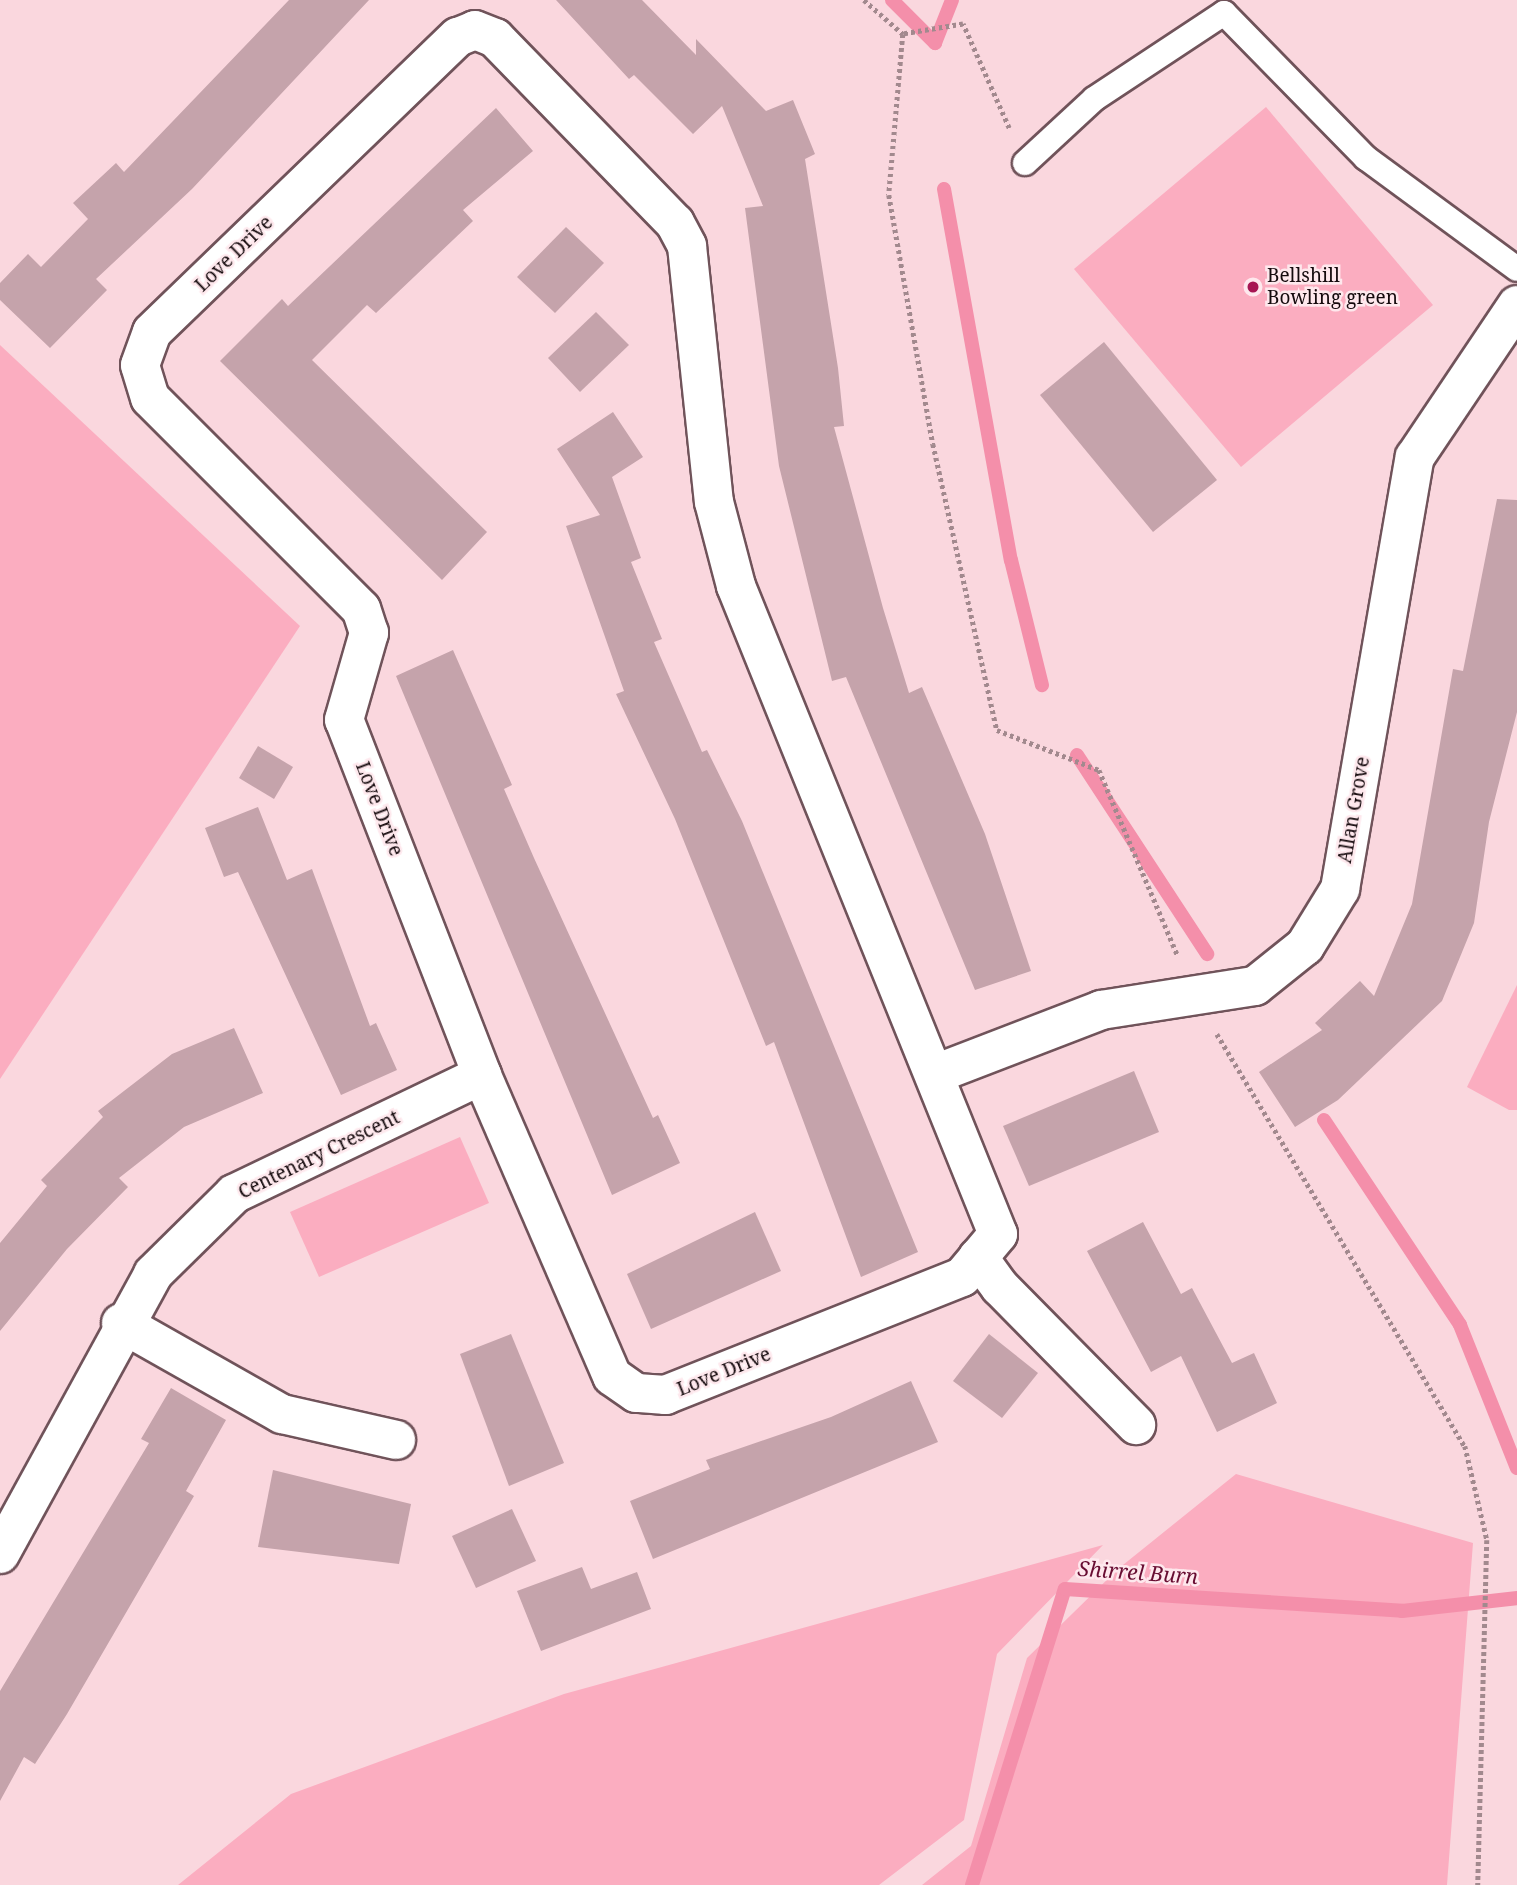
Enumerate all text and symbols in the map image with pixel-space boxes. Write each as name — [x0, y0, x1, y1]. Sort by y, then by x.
street label: Love Drive — [191, 211, 277, 297]
place label: Bellshill Bowling green — [1267, 265, 1398, 309]
marker: Bellshill Bowling green — [1245, 279, 1261, 295]
street label: Allan Grove — [1333, 755, 1375, 865]
street label: Love Drive — [351, 759, 407, 859]
street label: Centenary Crescent — [235, 1106, 403, 1204]
street label: Love Drive — [674, 1343, 774, 1401]
water label: Shirrel Burn — [1077, 1555, 1199, 1589]

